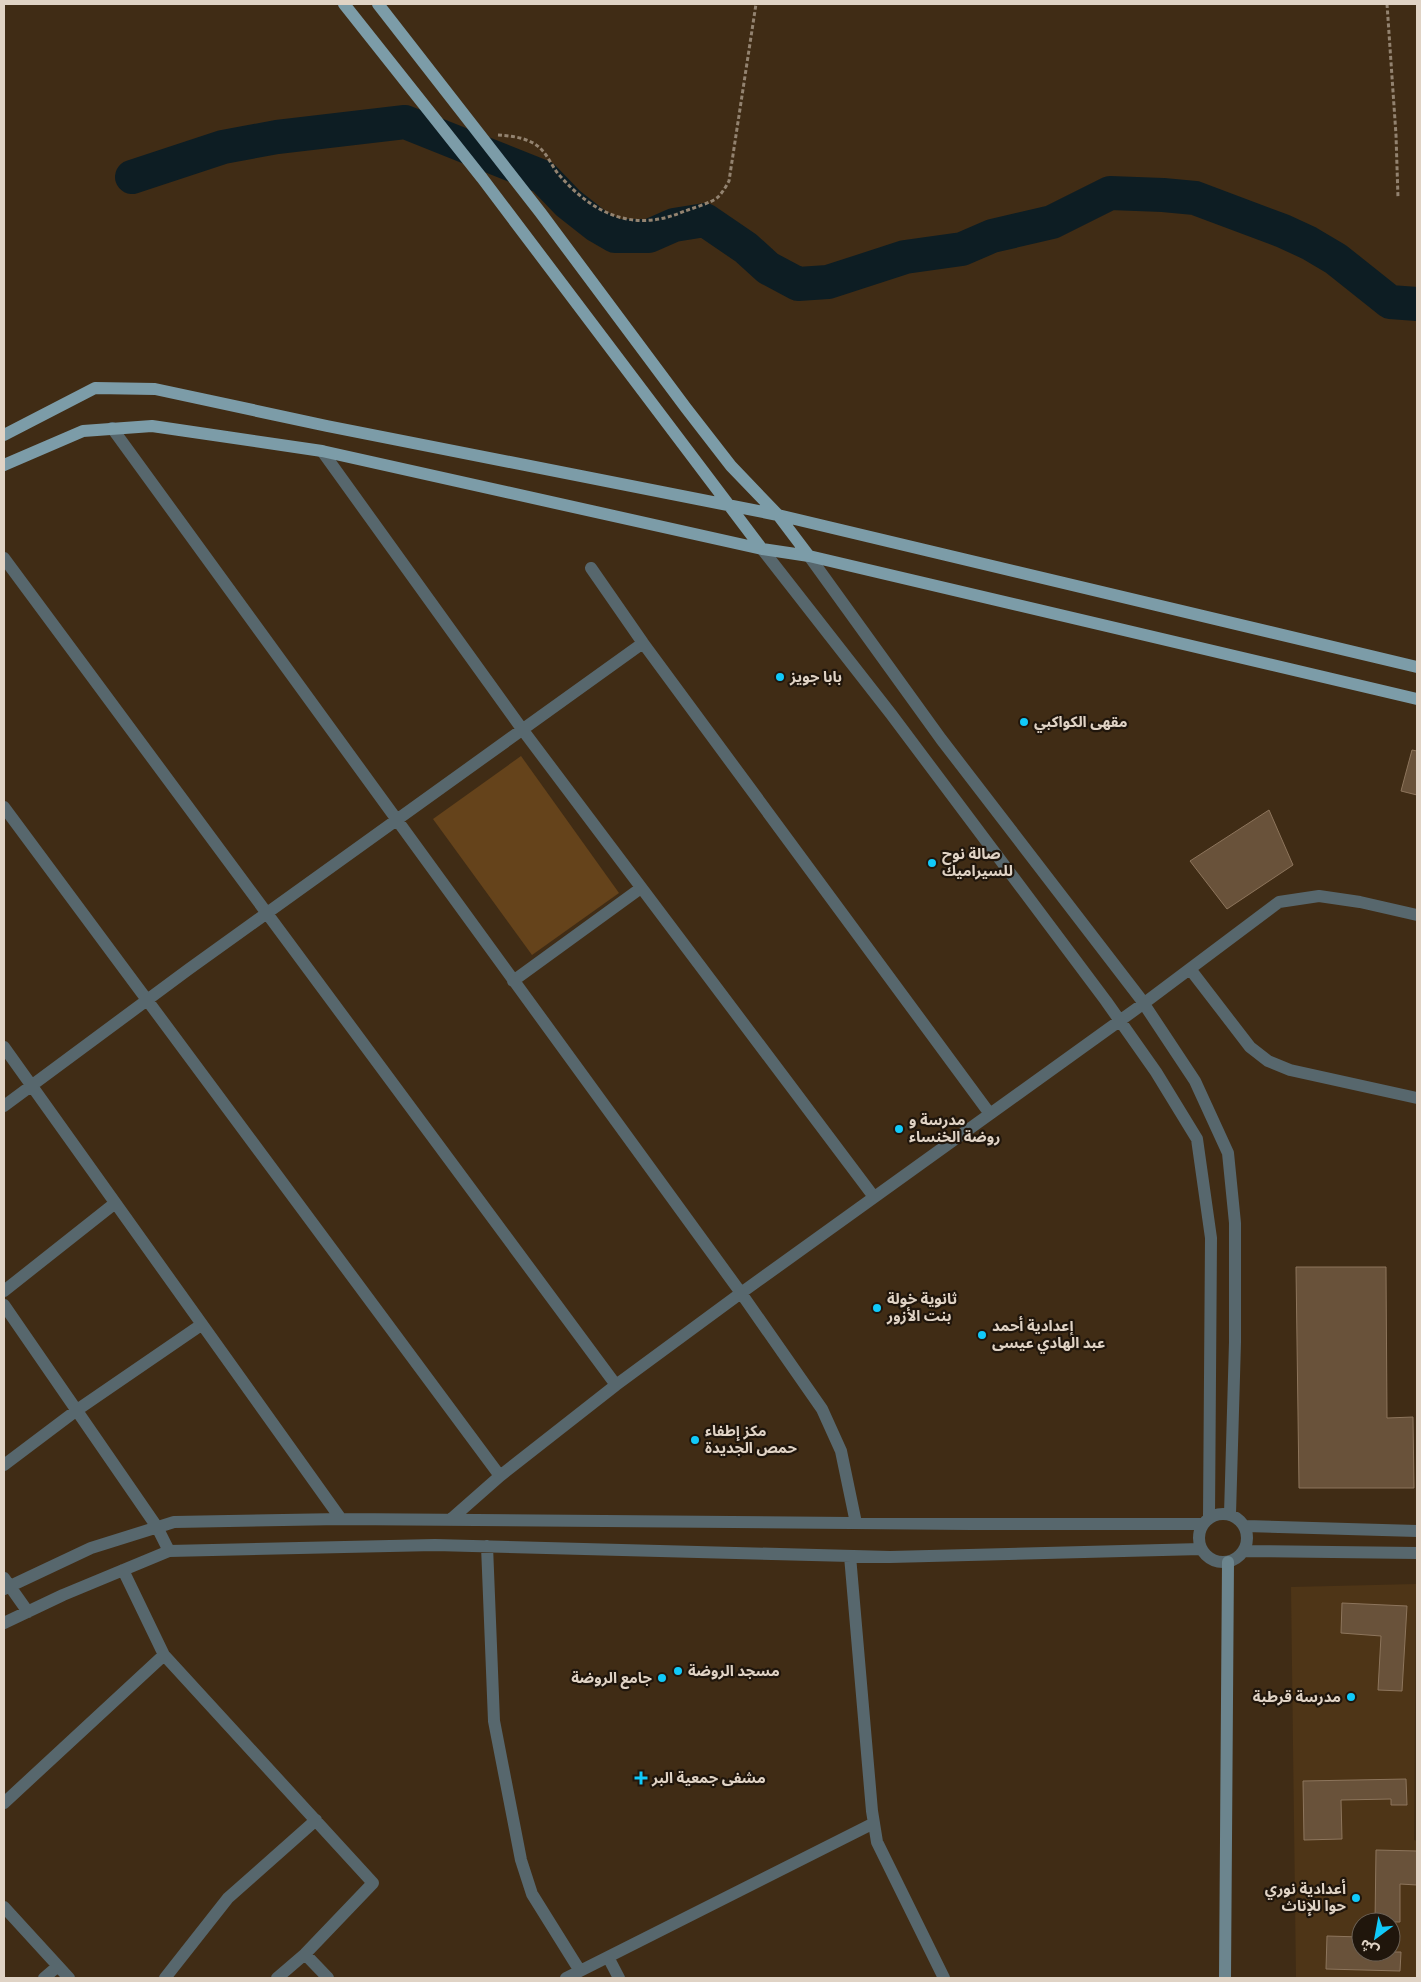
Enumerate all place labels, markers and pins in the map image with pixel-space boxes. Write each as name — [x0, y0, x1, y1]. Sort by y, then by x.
place label: بابا جويز — [789, 667, 842, 687]
marker: بابا جويز — [774, 671, 786, 683]
place label: مقهى الكواكبي — [1034, 712, 1127, 733]
marker: مقهى الكواكبي — [1018, 716, 1030, 728]
place label: صالة نوح للسيراميك — [942, 844, 1013, 881]
marker: صالة نوح للسيراميك — [926, 857, 938, 869]
place label: مدرسة و روضة الخنساء — [909, 1110, 1000, 1147]
marker: مدرسة و روضة الخنساء — [893, 1123, 905, 1135]
place label: ثانوية خولة بنت الأزور — [886, 1289, 957, 1326]
marker: ثانوية خولة بنت الأزور — [871, 1302, 883, 1314]
place label: إعدادية أحمد عبد الهادي عيسى — [992, 1316, 1105, 1354]
marker: إعدادية أحمد عبد الهادي عيسى — [976, 1329, 988, 1341]
place label: مكز إطفاء حمص الجديدة — [705, 1421, 797, 1458]
marker: مكز إطفاء حمص الجديدة — [689, 1434, 701, 1446]
place label: مسجد الروضة — [688, 1661, 780, 1681]
marker: مسجد الروضة — [672, 1665, 684, 1677]
place label: جامع الروضة — [571, 1668, 653, 1689]
marker: جامع الروضة — [656, 1672, 668, 1684]
place label: مدرسة قرطبة — [1253, 1687, 1341, 1707]
marker: مدرسة قرطبة — [1345, 1691, 1357, 1703]
place label: مشفى جمعية البر — [651, 1768, 766, 1788]
marker: مشفى جمعية البر — [634, 1771, 648, 1785]
place label: أعدادية نوري حوا للإناث — [1265, 1879, 1347, 1916]
marker: أعدادية نوري حوا للإناث — [1350, 1892, 1362, 1904]

